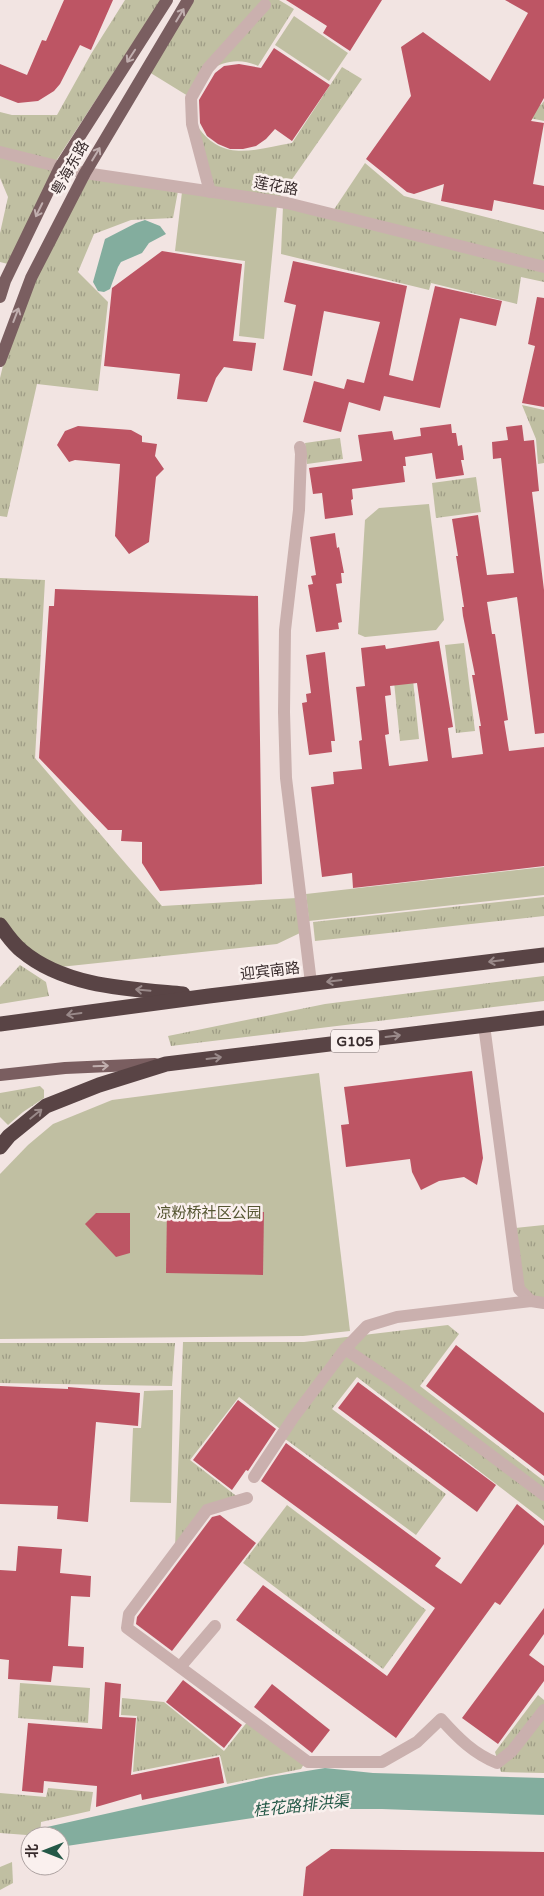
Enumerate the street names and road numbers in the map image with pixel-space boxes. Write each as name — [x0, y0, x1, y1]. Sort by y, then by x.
street label: 粤海东路 — [48, 137, 92, 199]
street label: 莲花路 — [252, 173, 300, 199]
street label: 迎宾南路 — [239, 958, 301, 984]
road number: G105 — [331, 1030, 379, 1052]

